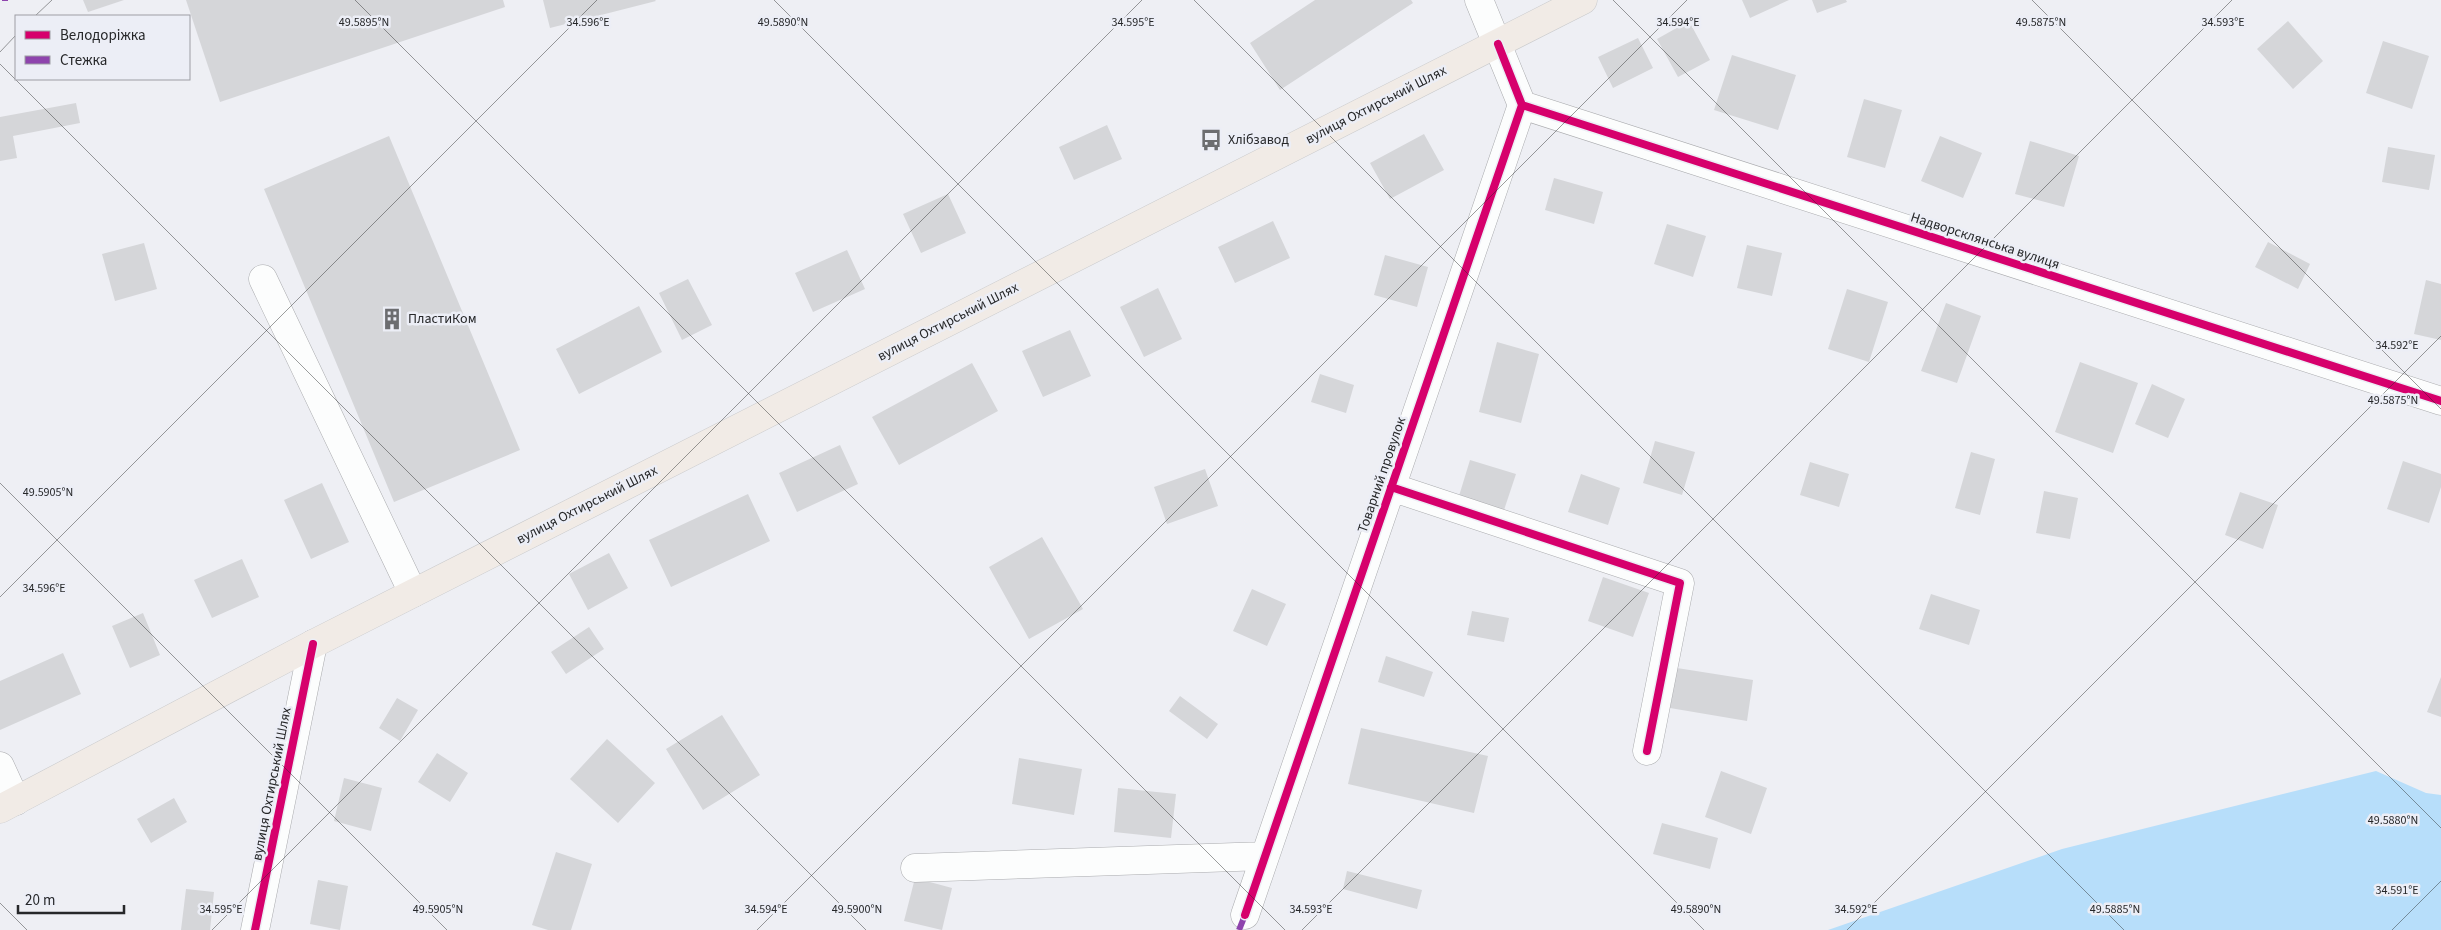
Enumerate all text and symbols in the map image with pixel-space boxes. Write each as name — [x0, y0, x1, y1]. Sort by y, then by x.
text: 49.5895°N — [339, 14, 389, 31]
text: 34.596°E — [566, 14, 610, 31]
text: 49.5890°N — [758, 14, 808, 31]
text: 34.595°E — [1111, 14, 1155, 31]
text: 34.594°E — [1656, 14, 1700, 31]
text: 49.5875°N — [2016, 14, 2066, 31]
text: 34.593°E — [2201, 14, 2245, 31]
legend — [15, 15, 190, 80]
text: Велодоріжка — [60, 25, 146, 46]
text: Стежка — [60, 50, 107, 71]
street label: вулиця Охтирський Шлях — [1302, 60, 1451, 149]
bus stop icon: Хлібзавод — [1198, 127, 1224, 153]
place label: Хлібзавод — [1228, 130, 1289, 150]
street label: Надворсклянська вулиця — [1908, 207, 2062, 275]
street label: вулиця Охтирський Шлях — [874, 277, 1023, 366]
building icon: ПластиКом — [379, 306, 405, 332]
place label: ПластиКом — [408, 309, 477, 329]
text: 34.592°E — [2375, 337, 2419, 354]
text: 49.5875°N — [2368, 392, 2418, 409]
street label: Товарний провулок — [1353, 414, 1411, 536]
street label: вулиця Охтирський Шлях — [513, 460, 662, 549]
text: 49.5905°N — [23, 484, 73, 501]
text: 34.596°E — [22, 580, 66, 597]
street label: вулиця Охтирський Шлях — [247, 705, 297, 862]
text: 49.5880°N — [2368, 812, 2418, 829]
scale bar — [18, 882, 124, 914]
text: 34.591°E — [2375, 882, 2419, 899]
text: 20 m — [25, 890, 55, 911]
text: 34.595°E — [199, 901, 243, 918]
text: 49.5905°N — [413, 901, 463, 918]
text: 34.594°E — [744, 901, 788, 918]
text: 49.5900°N — [832, 901, 882, 918]
text: 34.593°E — [1289, 901, 1333, 918]
text: 49.5890°N — [1671, 901, 1721, 918]
text: 34.592°E — [1834, 901, 1878, 918]
text: 49.5885°N — [2090, 901, 2140, 918]

